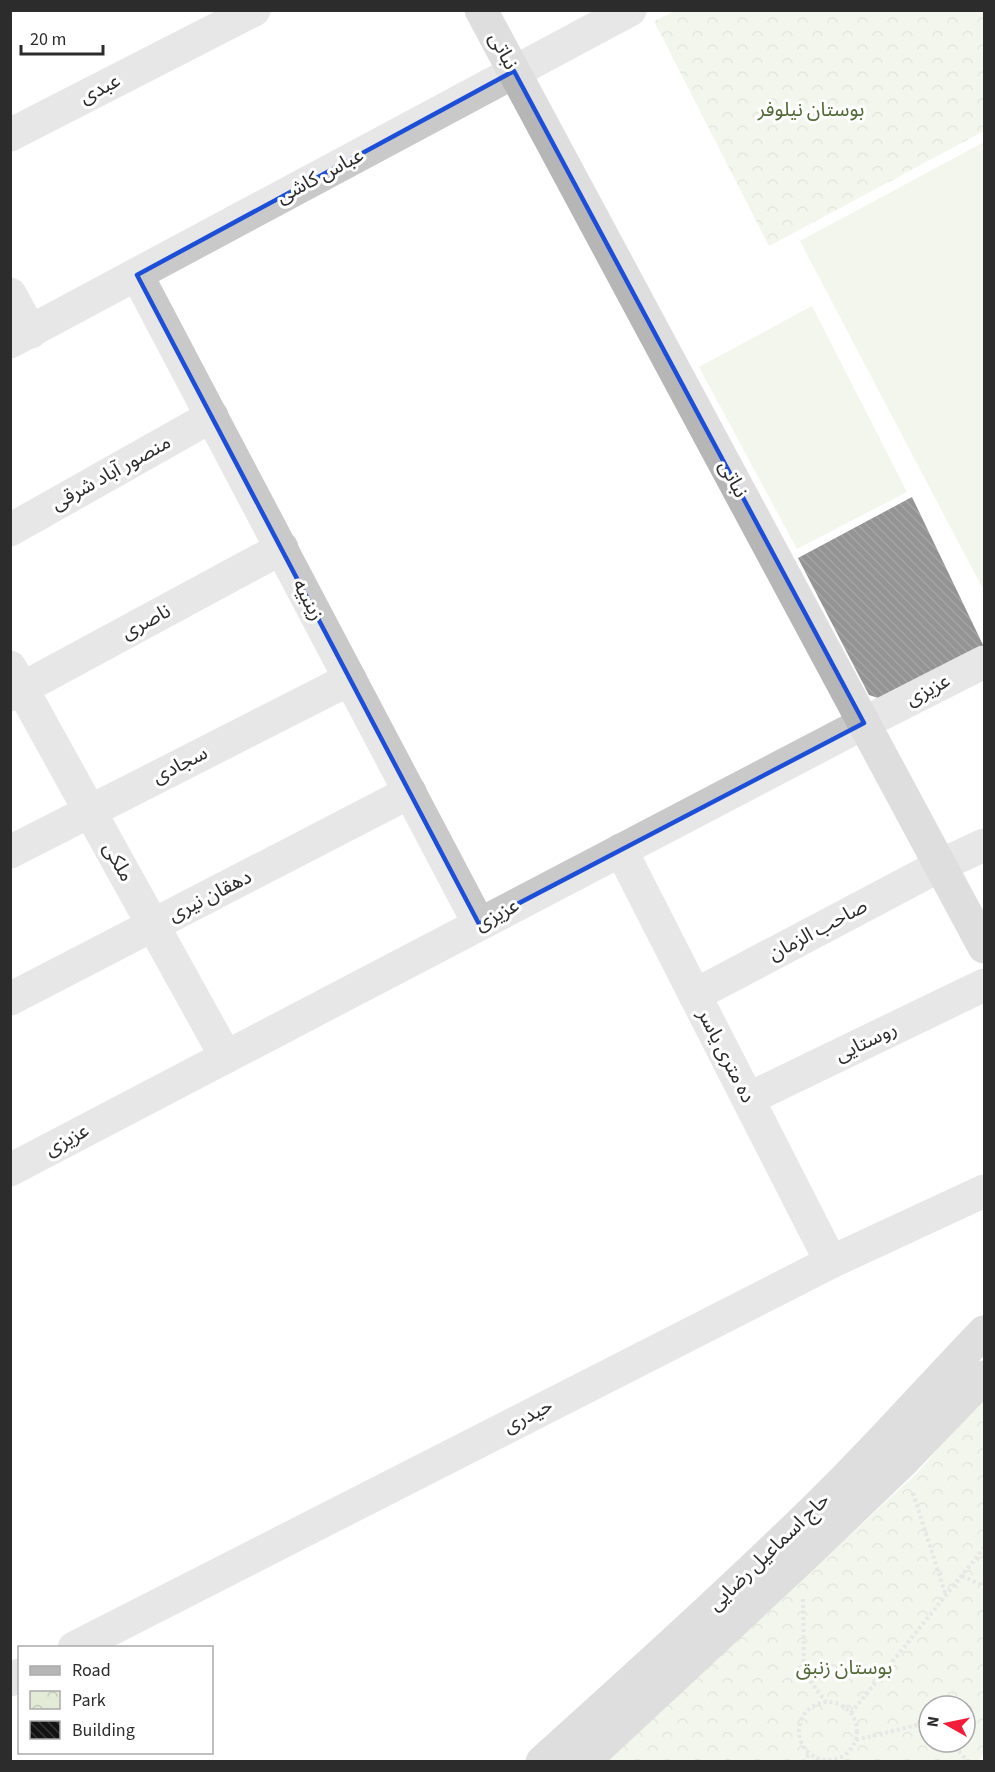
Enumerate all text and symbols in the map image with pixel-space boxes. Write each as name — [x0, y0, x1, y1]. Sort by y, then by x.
scale bar — [21, 18, 104, 56]
text: 20 m — [30, 27, 66, 52]
street label: نباتی — [482, 27, 524, 75]
street label: عبدی — [75, 67, 125, 111]
park label: بوستان نیلوفر — [757, 96, 864, 124]
street label: عباس کاشی — [271, 141, 369, 211]
street label: منصور آباد شرقی — [46, 428, 176, 518]
street label: نباتی — [712, 455, 754, 503]
street label: زینبیه — [285, 574, 331, 626]
street label: ناصری — [116, 597, 176, 647]
street label: عزیزی — [901, 667, 955, 713]
street label: سجادی — [147, 739, 213, 791]
street label: ملکی — [96, 837, 140, 887]
street label: دهقان نیری — [163, 863, 257, 929]
street label: عزیزی — [470, 892, 524, 938]
street label: صاحب الزمان — [763, 892, 873, 968]
street label: ده متری یاسر — [690, 1003, 762, 1108]
street label: روستایی — [830, 1015, 902, 1069]
street label: عزیزی — [40, 1117, 94, 1163]
street label: حیدری — [498, 1392, 558, 1440]
street label: حاج اسماعیل رضایی — [702, 1486, 836, 1618]
legend — [18, 1646, 213, 1754]
park label: بوستان زنبق — [796, 1654, 892, 1682]
text: Road — [72, 1658, 111, 1683]
text: Park — [72, 1688, 106, 1713]
north arrow — [917, 1694, 977, 1754]
text: N — [921, 1715, 945, 1729]
text: Building — [72, 1718, 135, 1743]

